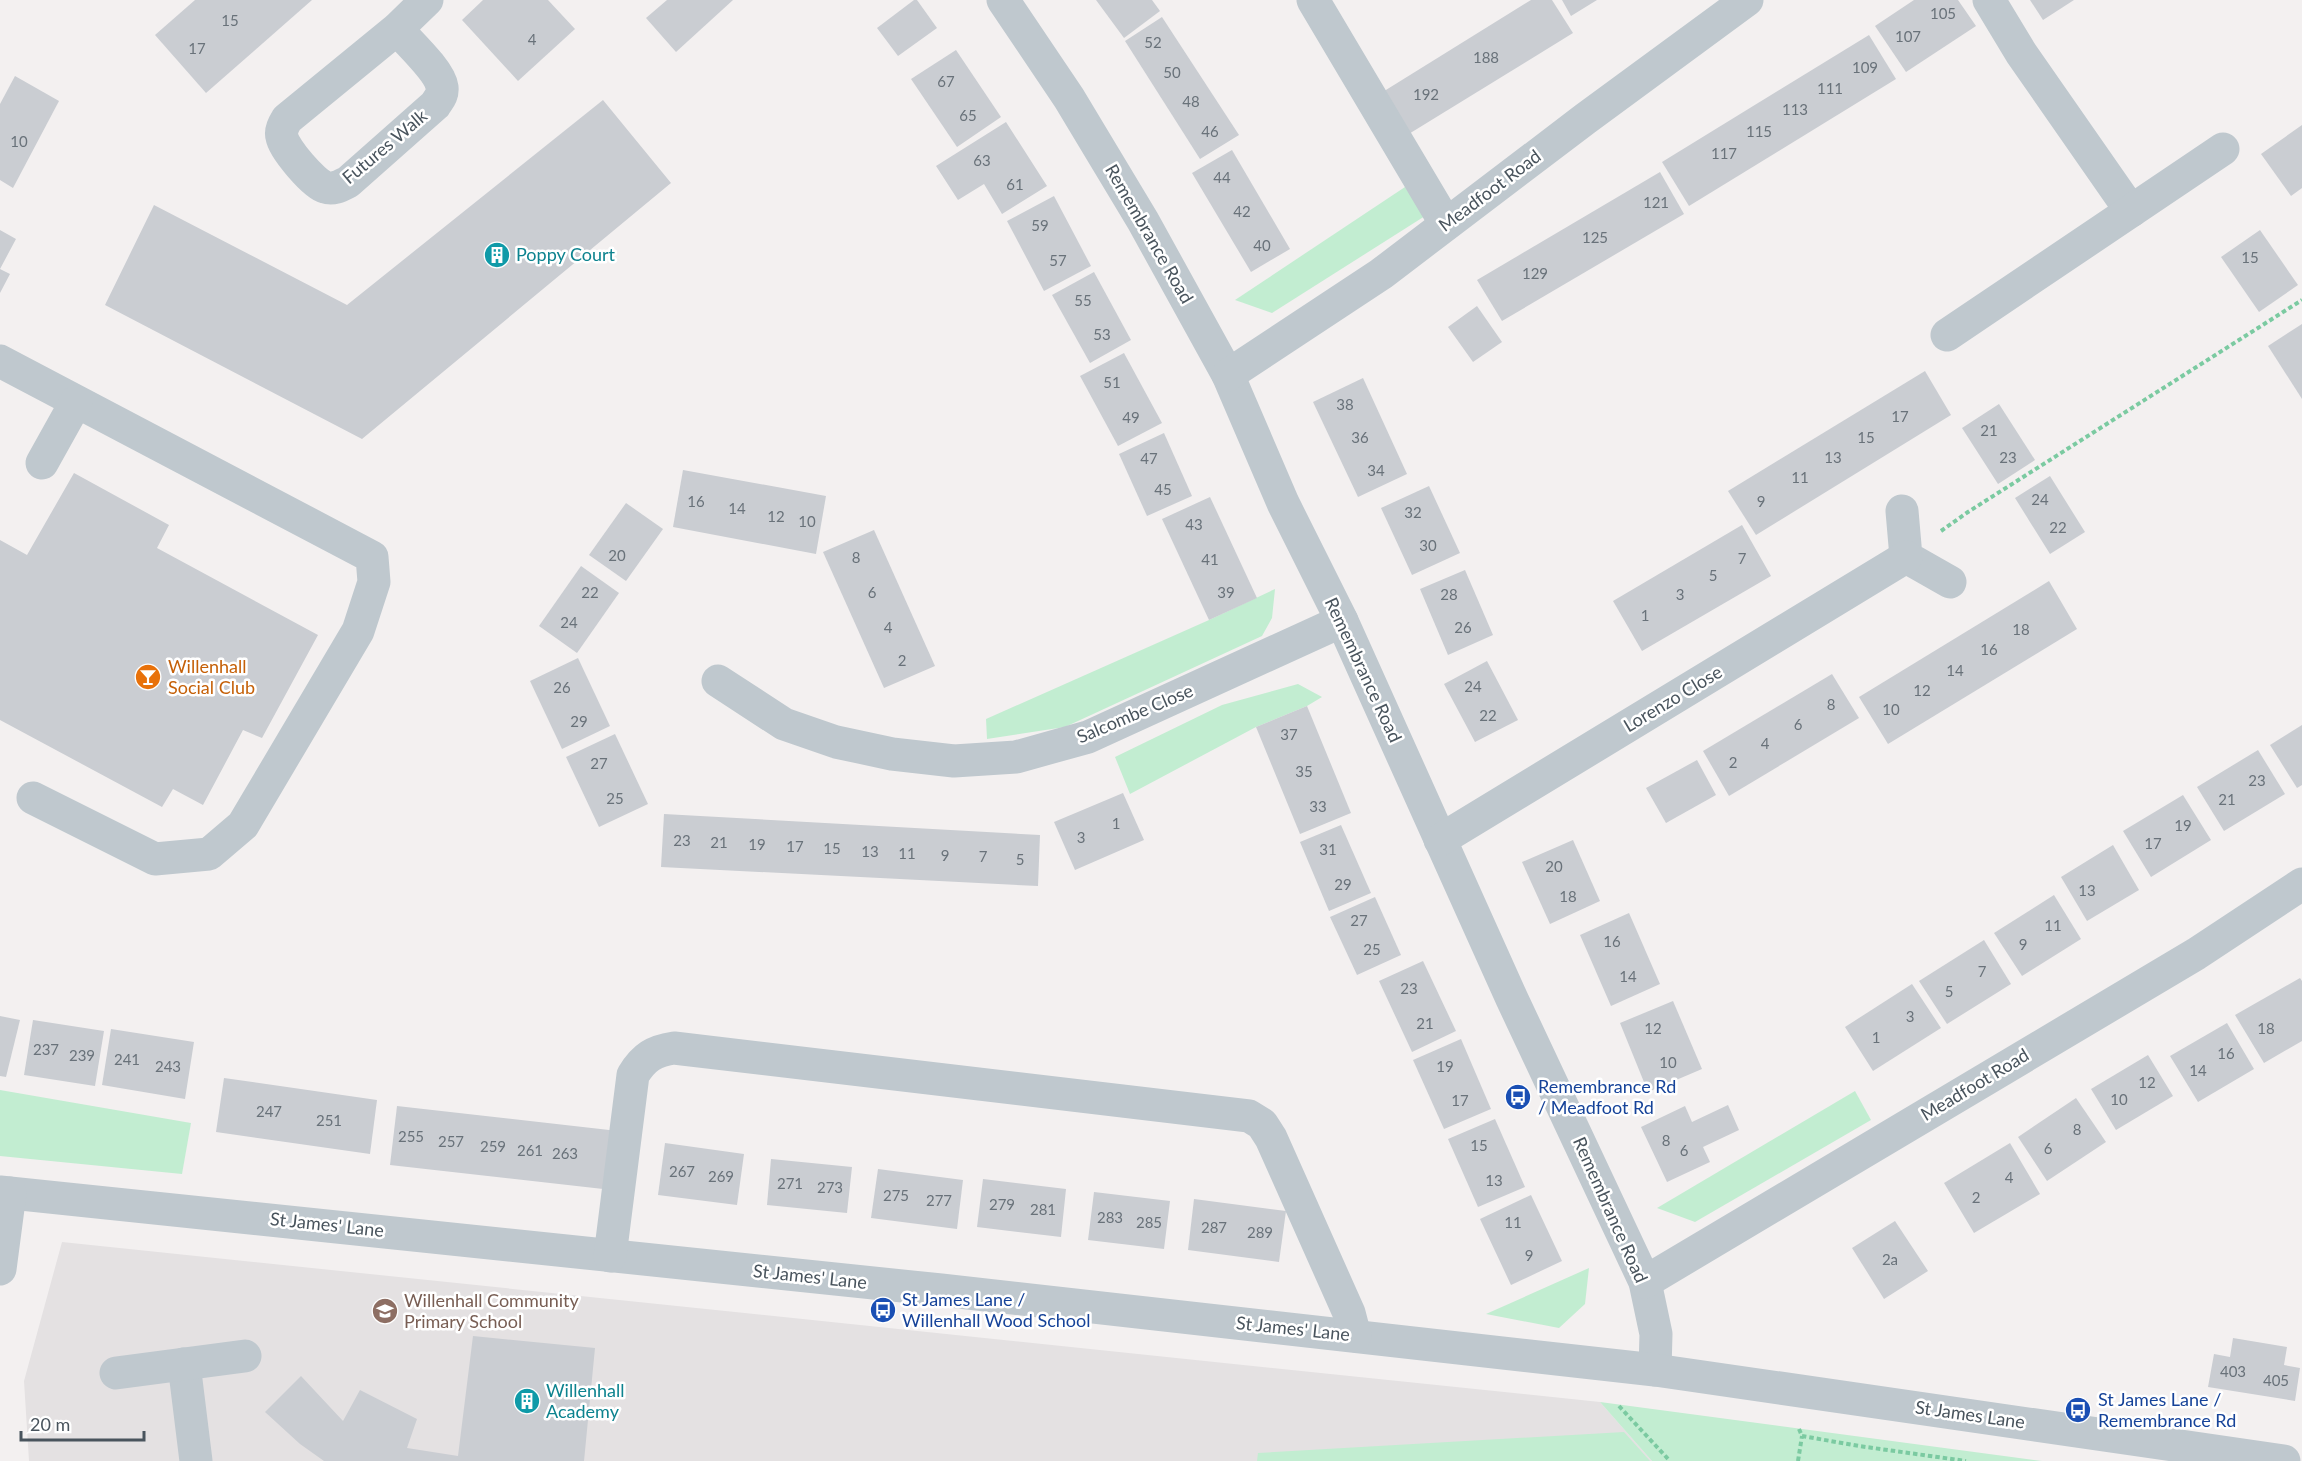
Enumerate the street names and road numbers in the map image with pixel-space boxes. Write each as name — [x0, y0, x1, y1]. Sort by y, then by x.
street label: Futures Walk — [338, 104, 432, 188]
street label: Meadfoot Road — [1434, 145, 1545, 236]
street label: Remembrance Road — [1101, 160, 1199, 307]
street label: Remembrance Road — [1321, 594, 1407, 745]
street label: Lorenzo Close — [1619, 660, 1726, 736]
street label: Salcombe Close — [1073, 679, 1196, 747]
street label: Meadfoot Road — [1916, 1043, 2033, 1125]
street label: Remembrance Road — [1569, 1133, 1653, 1286]
street label: St James' Lane — [269, 1207, 385, 1241]
street label: St James' Lane — [752, 1259, 868, 1293]
street label: St James' Lane — [1235, 1311, 1351, 1345]
street label: St James Lane — [1914, 1395, 2026, 1433]

